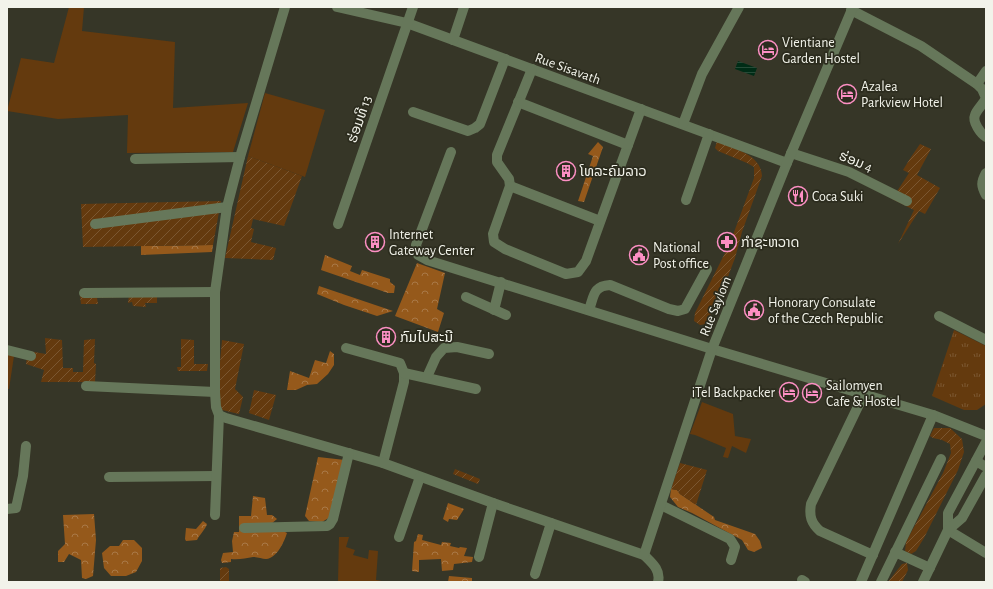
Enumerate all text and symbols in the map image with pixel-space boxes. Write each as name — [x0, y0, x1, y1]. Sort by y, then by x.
place label: Vientiane Garden Hostel — [782, 36, 860, 66]
hotel icon: Vientiane Garden Hostel — [757, 39, 779, 61]
street label: Rue Sisavath — [533, 51, 602, 87]
place label: Azalea Parkview Hotel — [861, 80, 943, 110]
hotel icon: Azalea Parkview Hotel — [836, 83, 858, 105]
street label: ຮ່ອມທີ 13 — [344, 93, 375, 145]
street label: ຮ່ອມ 4 — [837, 148, 875, 175]
building icon: ໂທລະຄົມລາວ — [555, 160, 577, 182]
place label: ໂທລະຄົມລາວ — [579, 164, 647, 179]
restaurant icon: Coca Suki — [787, 185, 809, 207]
place label: Coca Suki — [812, 190, 863, 204]
place label: Internet Gateway Center — [389, 228, 475, 258]
building icon: Internet Gateway Center — [364, 231, 386, 253]
pharmacy icon: ກໍາຊະຫວາດ — [716, 231, 738, 253]
place label: ກໍາຊະຫວາດ — [741, 235, 799, 250]
place label: National Post office — [653, 241, 709, 271]
public building icon: National Post office — [628, 244, 650, 266]
street label: Rue Saylom — [698, 274, 734, 338]
place label: Honorary Consulate of the Czech Republic — [768, 296, 884, 326]
public building icon: Honorary Consulate of the Czech Republic — [743, 299, 765, 321]
building icon: ກົມໄປສະນີ — [375, 326, 397, 348]
place label: ກົມໄປສະນີ — [400, 330, 453, 345]
place label: Sailomyen Cafe & Hostel — [826, 379, 900, 409]
hotel icon: iTel Backpacker — [778, 381, 800, 403]
hotel icon: Sailomyen Cafe & Hostel — [801, 382, 823, 404]
place label: iTel Backpacker — [692, 386, 775, 400]

